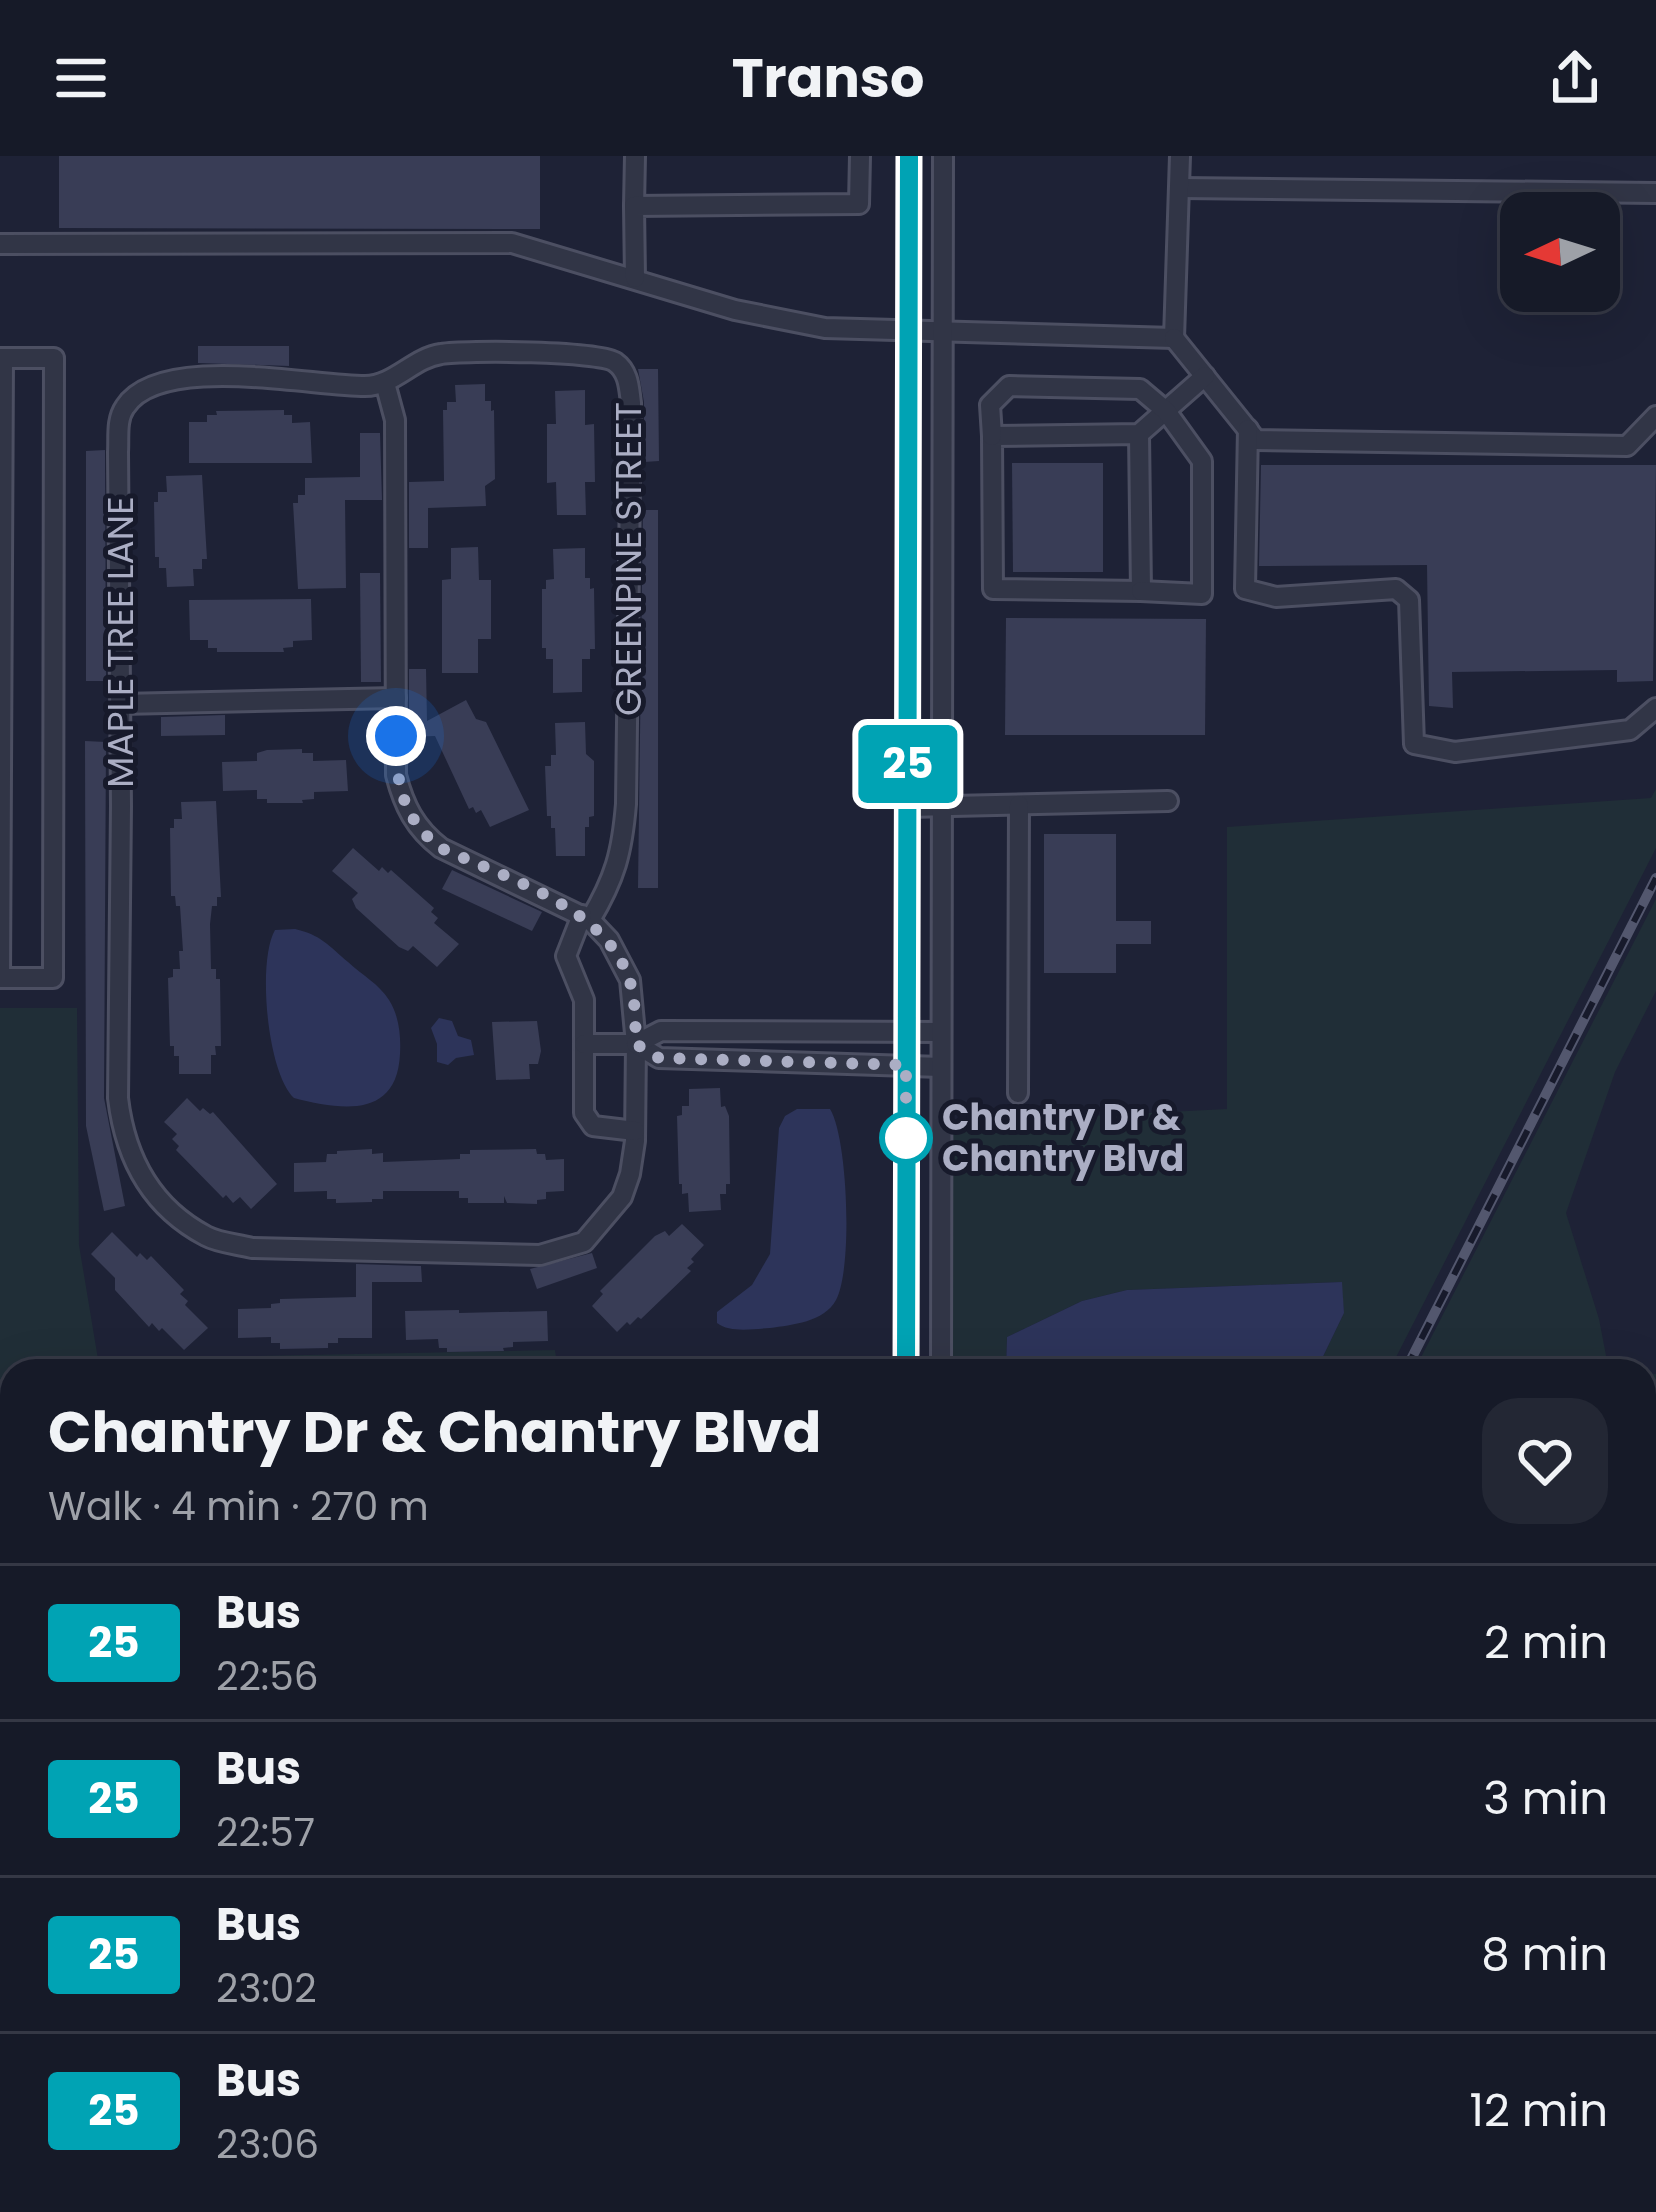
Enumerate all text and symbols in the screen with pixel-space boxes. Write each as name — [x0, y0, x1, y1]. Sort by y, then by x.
text: Transo — [732, 40, 924, 116]
icon: menu — [48, 45, 114, 111]
icon: share — [1542, 45, 1608, 111]
north arrow — [1500, 192, 1620, 312]
map controls — [1500, 192, 1620, 312]
street label: GREENPINE STREET — [603, 402, 654, 716]
street label: MAPLE TREE LANE — [95, 496, 146, 788]
your location — [366, 706, 426, 766]
line badge: 25 — [854, 725, 962, 803]
text: 25 — [882, 734, 934, 793]
place label: Chantry Dr & Chantry Blvd — [942, 1092, 1184, 1184]
marker: Chantry Dr & Chantry Blvd — [881, 1113, 931, 1163]
text: Chantry Dr & Chantry Blvd — [48, 1392, 822, 1472]
button: heart — [1482, 1398, 1608, 1524]
text: Walk · 4 min · 270 m — [48, 1479, 429, 1534]
text: Bus — [216, 1581, 301, 1644]
text: 2 min — [1484, 1611, 1608, 1674]
text: 25 — [88, 1613, 140, 1672]
text: 22:56 — [216, 1649, 318, 1704]
text: Bus — [216, 1737, 301, 1800]
text: 3 min — [1483, 1767, 1608, 1830]
text: 25 — [88, 1769, 140, 1828]
text: 22:57 — [216, 1805, 315, 1860]
text: Bus — [216, 1893, 301, 1956]
text: 8 min — [1481, 1923, 1608, 1986]
text: 25 — [88, 1925, 140, 1984]
text: 23:02 — [216, 1961, 317, 2016]
text: Bus — [216, 2049, 301, 2112]
text: 12 min — [1469, 2079, 1608, 2142]
text: 25 — [88, 2081, 140, 2140]
text: 23:06 — [216, 2117, 319, 2172]

